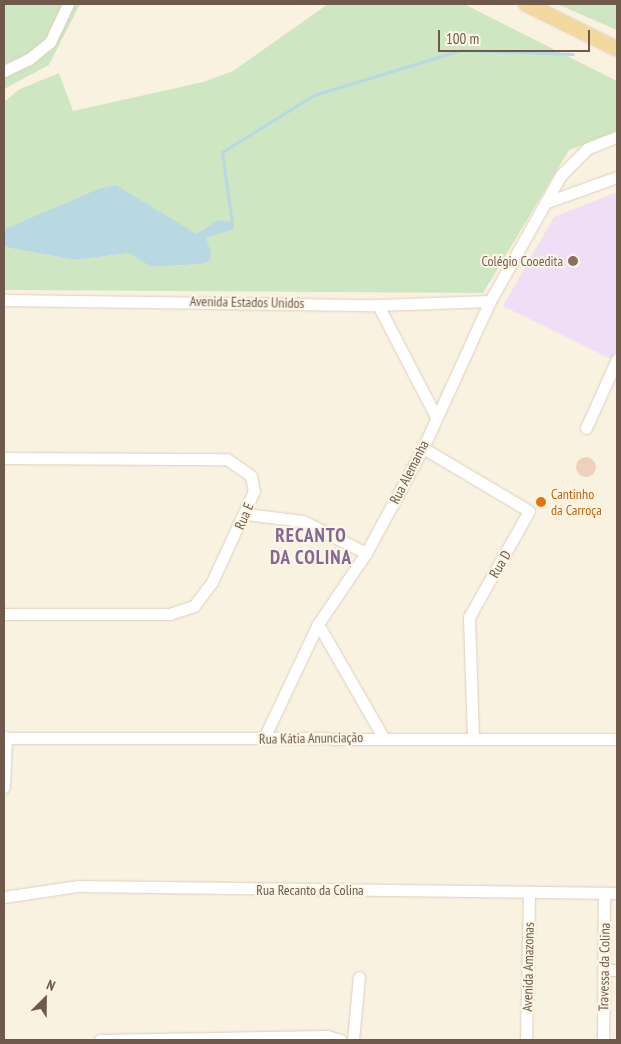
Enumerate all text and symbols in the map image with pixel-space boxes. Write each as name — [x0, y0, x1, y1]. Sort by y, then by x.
scale bar — [441, 20, 594, 52]
text: 100 m — [446, 29, 479, 48]
place label: Colégio Cooedita — [481, 253, 563, 269]
marker: Colégio Cooedita — [567, 255, 579, 267]
street label: Avenida Estados Unidos — [190, 293, 304, 311]
street label: Rua Alemanha — [386, 437, 432, 507]
place label: Cantinho da Carroça — [551, 486, 602, 518]
marker: Cantinho da Carroça — [535, 496, 547, 508]
street label: Rua E — [231, 500, 257, 532]
district label: RECANTO DA COLINA — [268, 525, 354, 569]
street label: Rua D — [486, 547, 514, 581]
street label: Rua Kátia Anunciação — [259, 729, 363, 747]
street label: Rua Recanto da Colina — [256, 882, 364, 898]
street label: Avenida Amazonas — [519, 922, 537, 1012]
street label: Travessa da Colina — [595, 923, 613, 1011]
north arrow — [20, 974, 70, 1024]
text: N — [44, 975, 58, 995]

